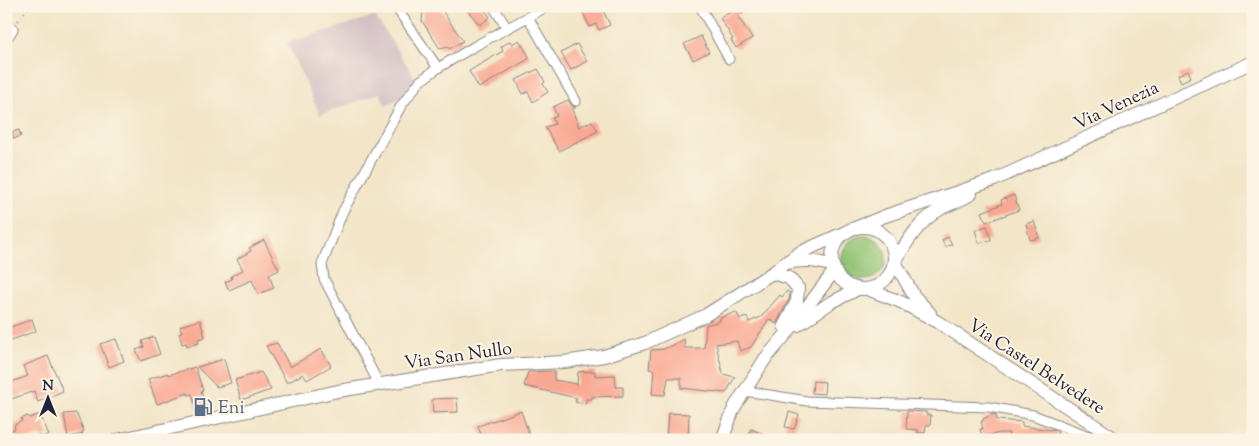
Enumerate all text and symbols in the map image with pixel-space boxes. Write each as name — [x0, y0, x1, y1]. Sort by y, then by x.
street label: Via Venezia — [1070, 76, 1164, 138]
street label: Via Castel Belvedere — [962, 313, 1110, 422]
street label: Via San Nullo — [403, 337, 514, 377]
north arrow — [22, 374, 72, 424]
text: N — [42, 377, 54, 397]
fuel station icon: Eni — [192, 396, 214, 418]
place label: Eni — [218, 396, 245, 422]

